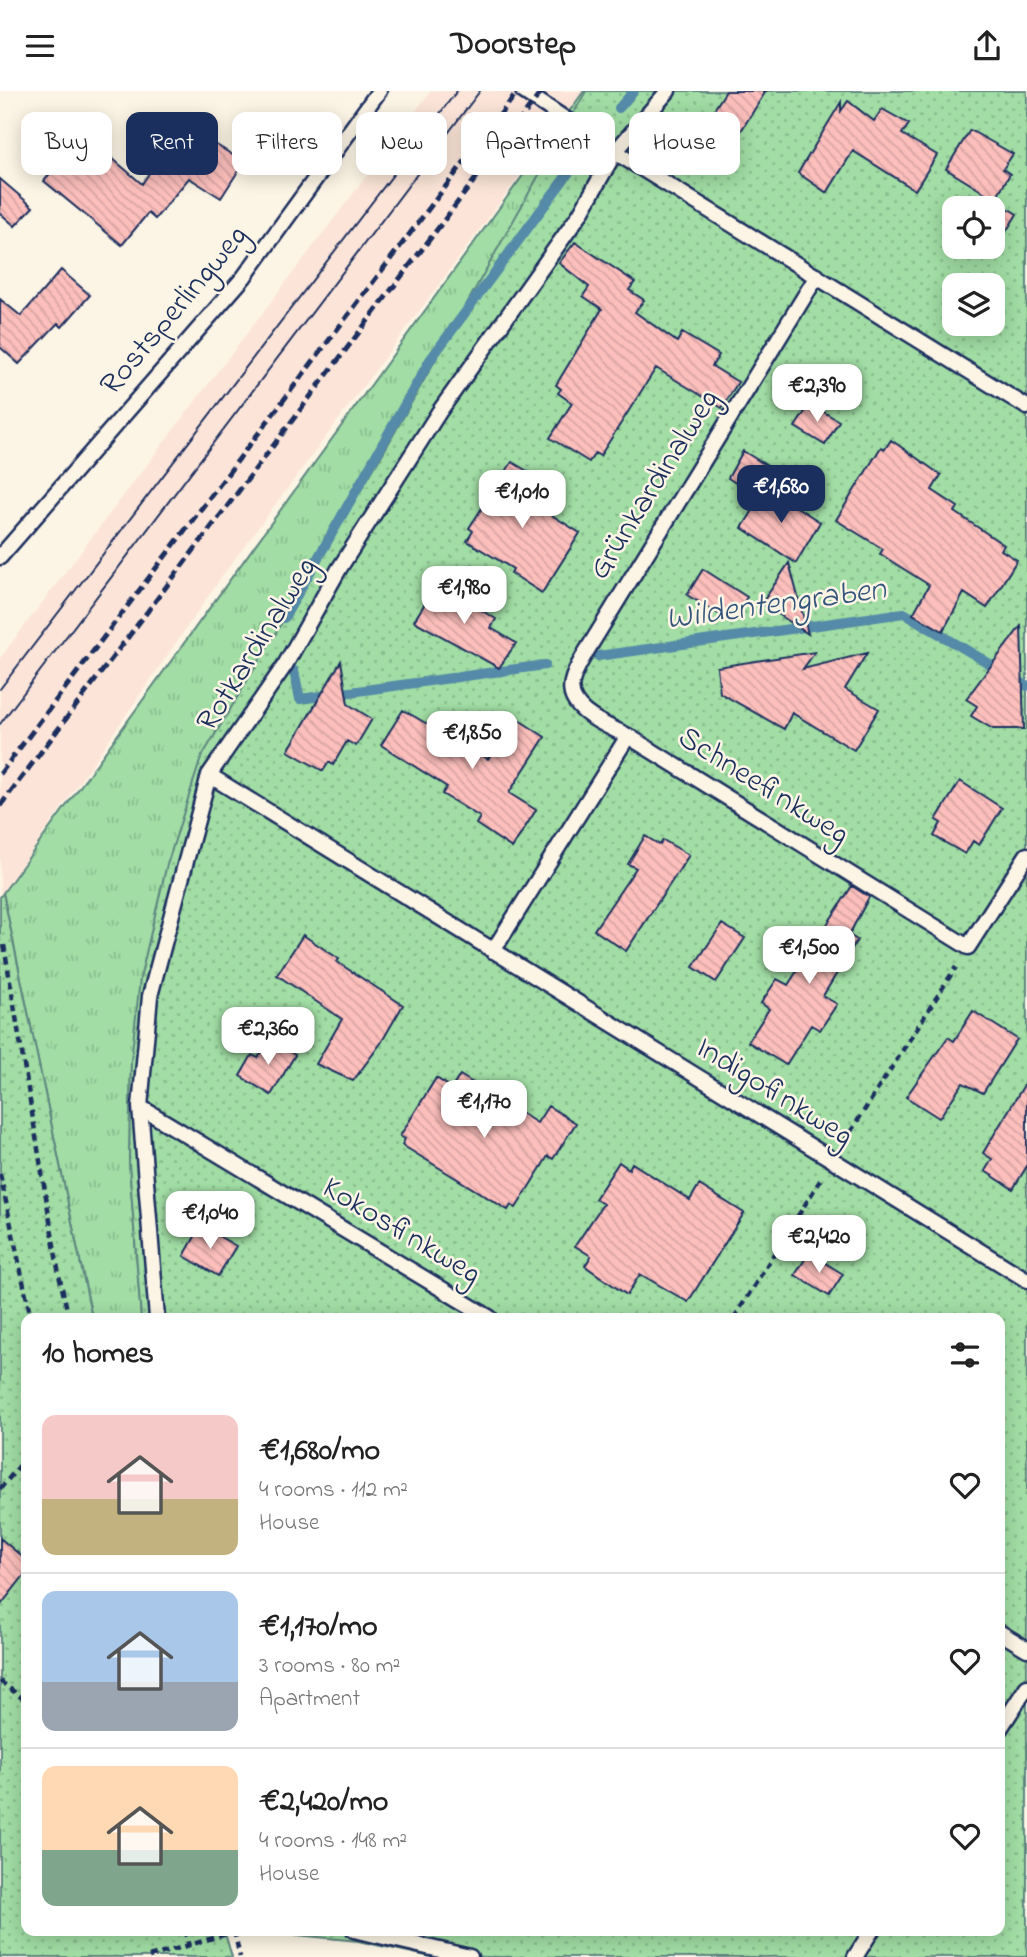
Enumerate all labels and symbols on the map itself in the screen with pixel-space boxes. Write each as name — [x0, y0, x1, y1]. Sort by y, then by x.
street label: Rostsperlingweg — [89, 215, 261, 407]
pin: €2,390 — [760, 365, 874, 424]
street label: Grünkardinalweg — [578, 380, 732, 590]
pin: €1,680 — [724, 465, 838, 525]
pin: €1,010 — [465, 471, 579, 530]
street label: Rotkardinalweg — [186, 548, 330, 742]
water label: Wildentengraben — [663, 566, 891, 645]
pin: €1,980 — [407, 567, 521, 626]
pin: €1,850 — [415, 711, 529, 771]
street label: Schneefinkweg — [668, 716, 858, 858]
pin: €1,500 — [752, 927, 866, 986]
pin: €2,360 — [211, 1007, 325, 1067]
street label: Indigofinkweg — [686, 1026, 862, 1160]
pin: €1,170 — [427, 1081, 541, 1140]
street label: Kokosfinkweg — [312, 1166, 490, 1298]
pin: €1,040 — [153, 1191, 267, 1251]
pin: €2,420 — [762, 1215, 876, 1275]

